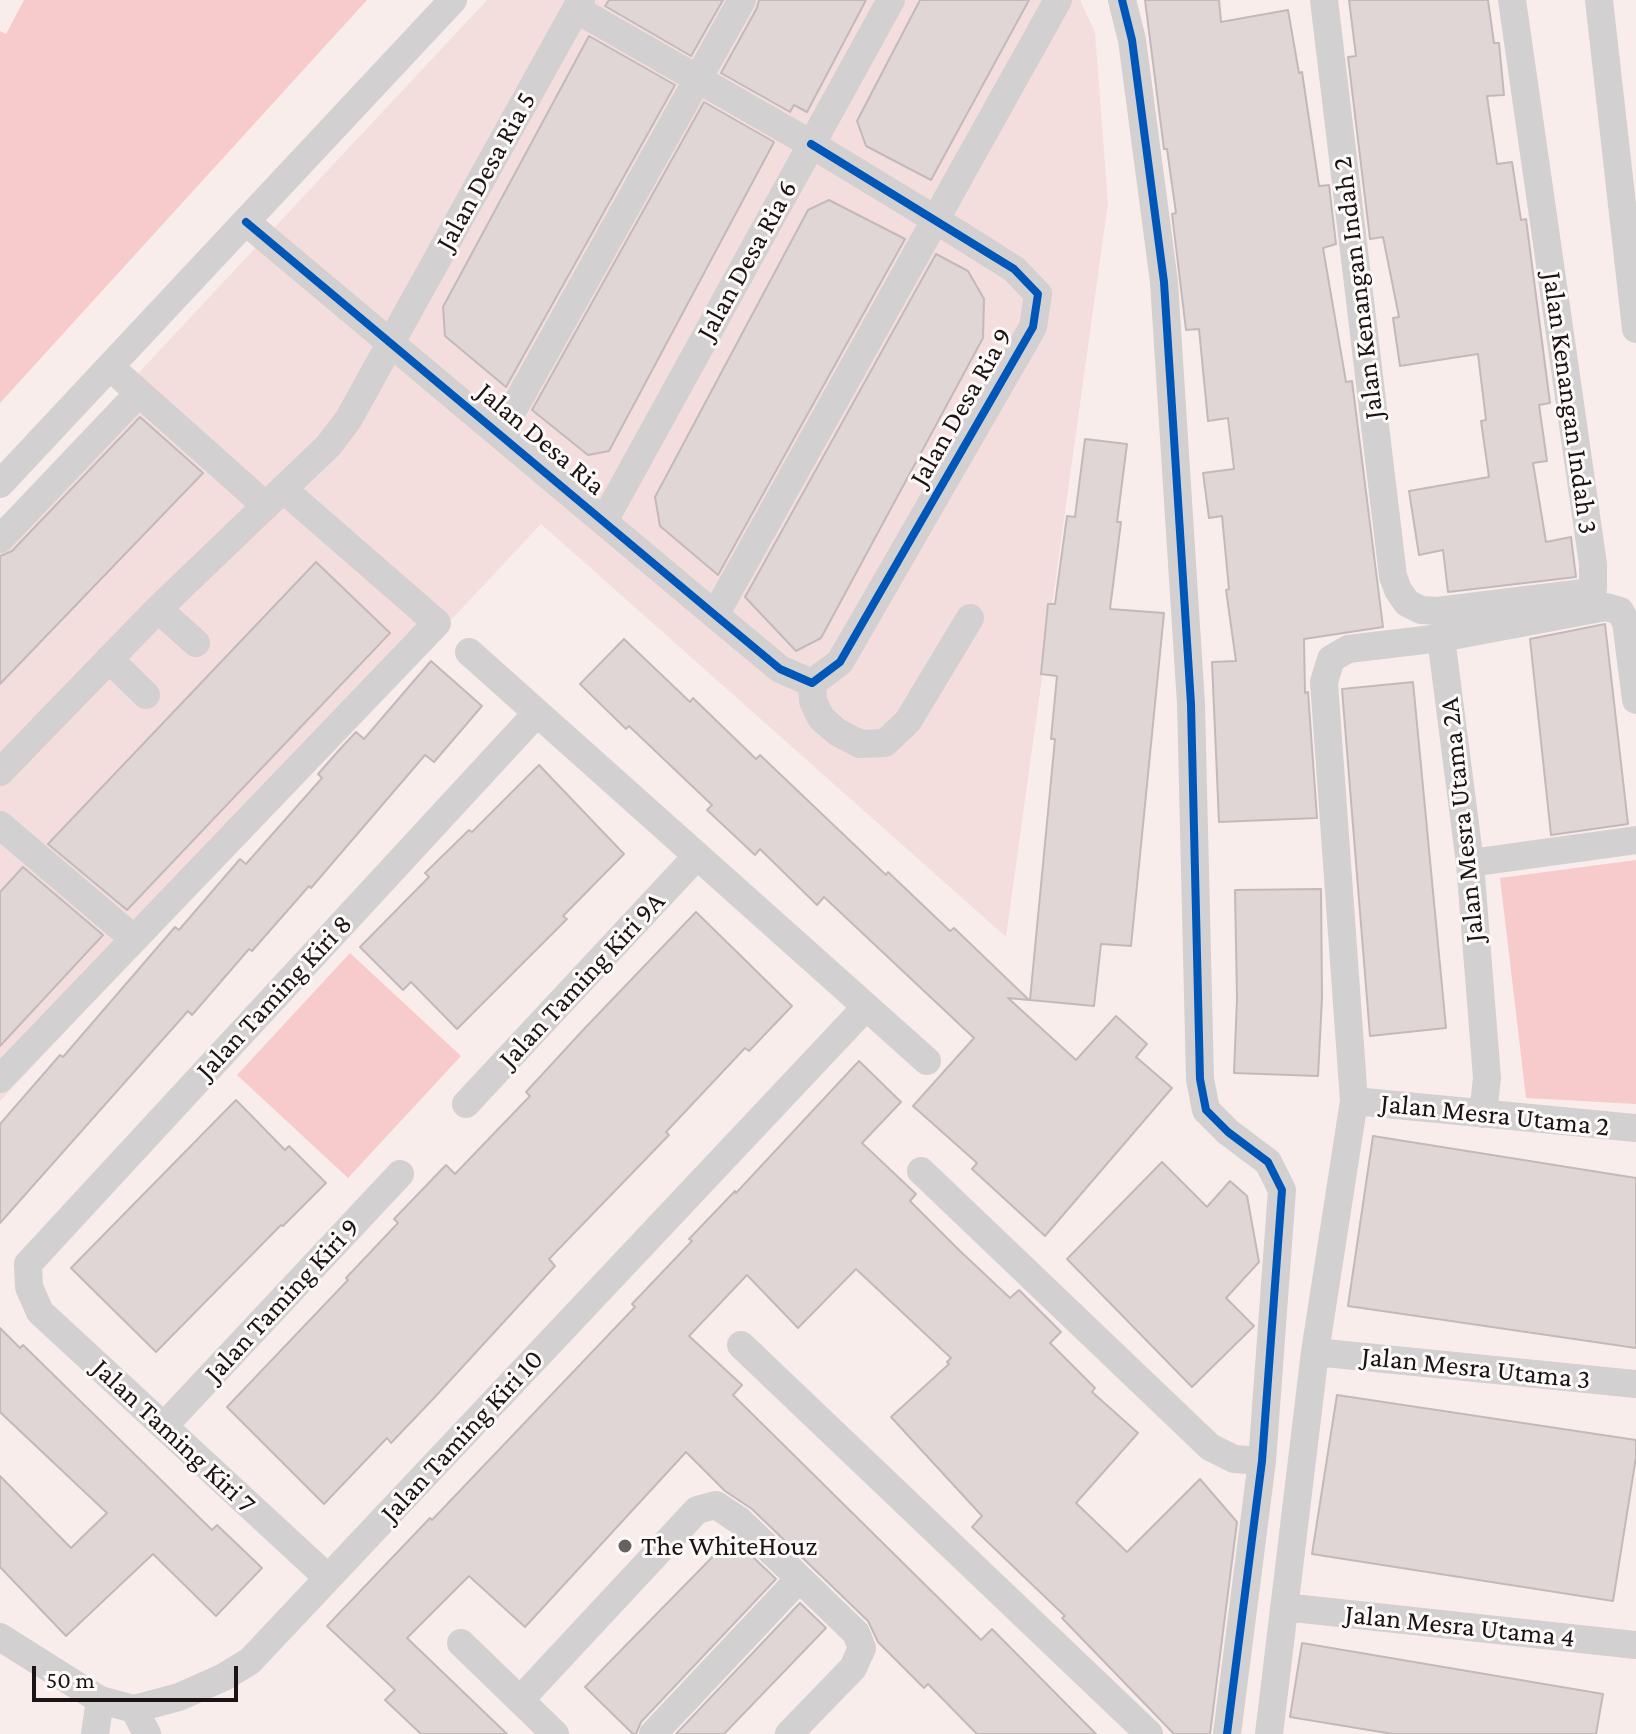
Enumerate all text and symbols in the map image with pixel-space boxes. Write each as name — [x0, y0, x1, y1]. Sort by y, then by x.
street label: Jalan Desa Ria 5 — [429, 86, 543, 256]
street label: Jalan Kenangan Indah 2 — [1325, 155, 1391, 421]
street label: Jalan Desa Ria 6 — [689, 174, 805, 346]
street label: Jalan Kenangan Indah 3 — [1535, 270, 1605, 536]
street label: Jalan Desa Ria 9 — [902, 322, 1020, 492]
street label: Jalan Desa Ria — [470, 375, 612, 503]
street label: Jalan Mesra Utama 2A — [1432, 696, 1492, 944]
street label: Jalan Taming Kiri 9A — [492, 885, 672, 1075]
street label: Jalan Taming Kiri 8 — [189, 907, 359, 1087]
street label: Jalan Mesra Utama 2 — [1379, 1086, 1611, 1144]
street label: Jalan Taming Kiri 9 — [197, 1211, 367, 1389]
street label: Jalan Mesra Utama 3 — [1360, 1339, 1592, 1397]
street label: Jalan Taming Kiri 10 — [373, 1343, 551, 1529]
street label: Jalan Taming Kiri 7 — [85, 1352, 263, 1520]
place label: The WhiteHouz — [641, 1529, 817, 1563]
marker: The WhiteHouz — [616, 1537, 634, 1555]
street label: Jalan Mesra Utama 4 — [1343, 1597, 1577, 1655]
scale bar — [36, 1650, 242, 1700]
text: 50 m — [46, 1666, 95, 1693]

